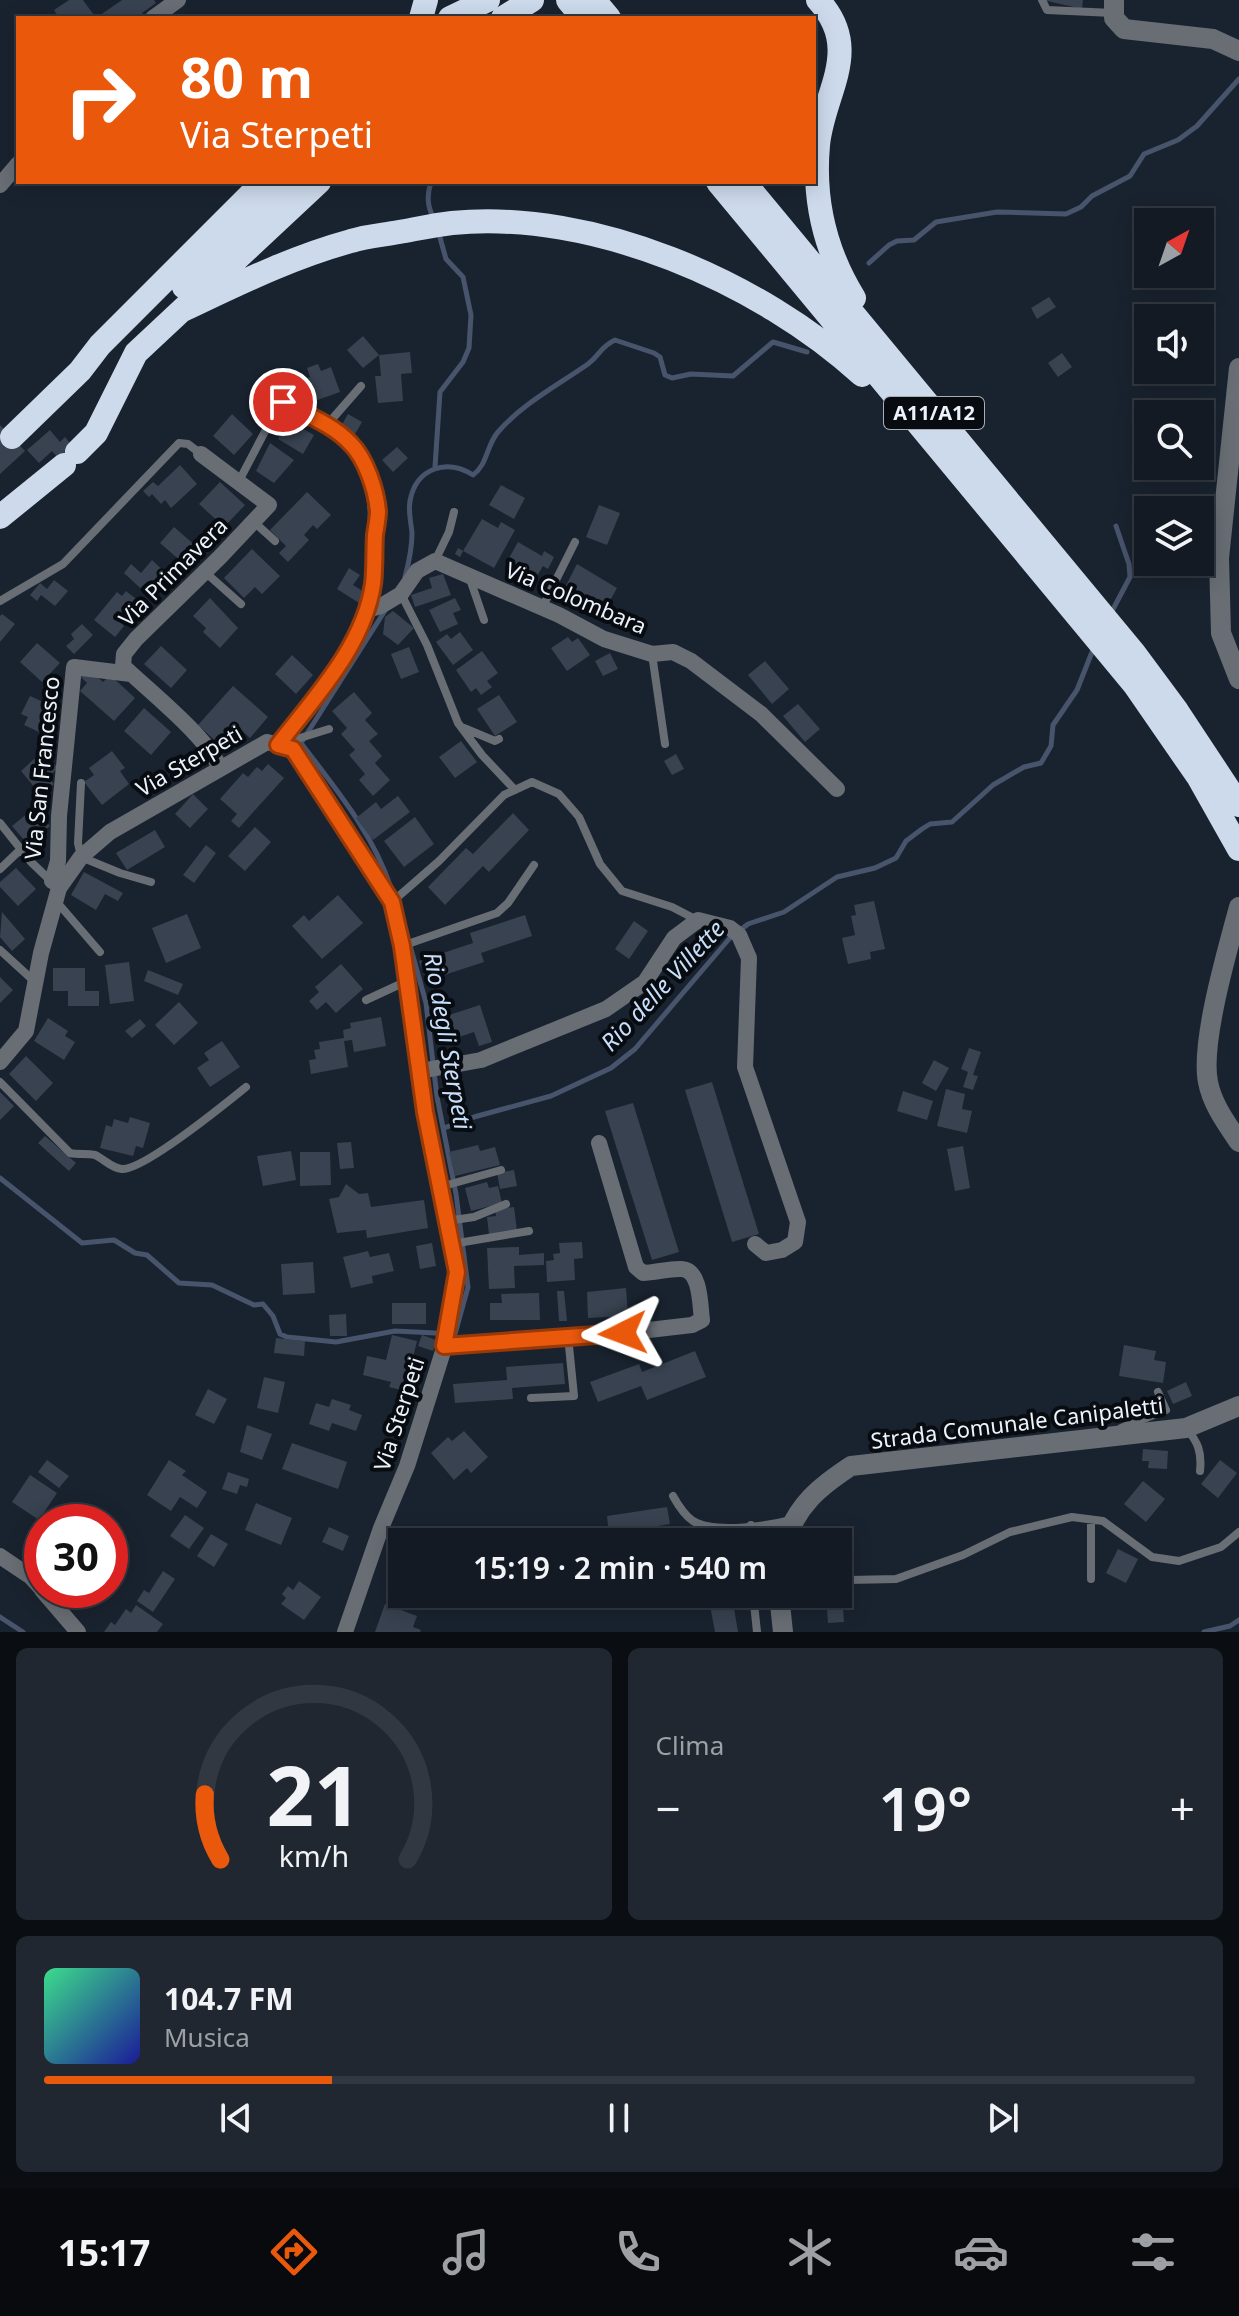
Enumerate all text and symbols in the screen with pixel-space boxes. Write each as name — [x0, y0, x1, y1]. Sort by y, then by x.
text: 80 m — [180, 38, 313, 114]
icon: right — [48, 48, 152, 152]
text: Via Sterpeti — [180, 110, 373, 159]
north arrow — [1134, 208, 1214, 288]
map controls — [1134, 208, 1214, 576]
button: sound — [1134, 304, 1214, 384]
pin — [249, 368, 317, 436]
icon: arrive — [261, 380, 305, 424]
road number: A11/A12 — [884, 397, 984, 429]
button: search — [1134, 400, 1214, 480]
button: layers — [1134, 496, 1214, 576]
street label: Via Primavera — [111, 510, 233, 632]
street label: Via Colombara — [501, 554, 652, 640]
street label: Via San Francesco — [16, 675, 66, 861]
street label: Via Sterpeti — [130, 718, 247, 803]
water label: Rio delle Villette — [593, 912, 731, 1058]
water label: Rio degli Sterpeti — [417, 949, 480, 1133]
position arrow — [581, 1291, 665, 1375]
street label: Via Sterpeti — [366, 1353, 431, 1474]
street label: Strada Comunale Canipaletti — [869, 1389, 1165, 1455]
speed limit sign: 30 — [24, 1504, 128, 1608]
text: 15:19 · 2 min · 540 m — [473, 1547, 767, 1588]
text: Clima — [656, 1727, 724, 1763]
text: 21 — [266, 1737, 361, 1850]
text: 19° — [878, 1767, 972, 1849]
text: − — [656, 1778, 681, 1838]
text: + — [1170, 1778, 1195, 1838]
text: km/h — [279, 1836, 349, 1875]
text: 104.7 FM — [164, 1978, 294, 2019]
text: Musica — [164, 2019, 250, 2055]
icon: previous — [214, 2096, 258, 2140]
icon: pause — [597, 2096, 641, 2140]
icon: next — [981, 2096, 1025, 2140]
icon: directions — [266, 2224, 322, 2280]
icon: music — [438, 2224, 494, 2280]
icon: phone — [610, 2224, 666, 2280]
icon: climate — [782, 2224, 838, 2280]
icon: car — [953, 2224, 1009, 2280]
icon: filters — [1125, 2224, 1181, 2280]
text: 15:17 — [58, 2228, 150, 2277]

